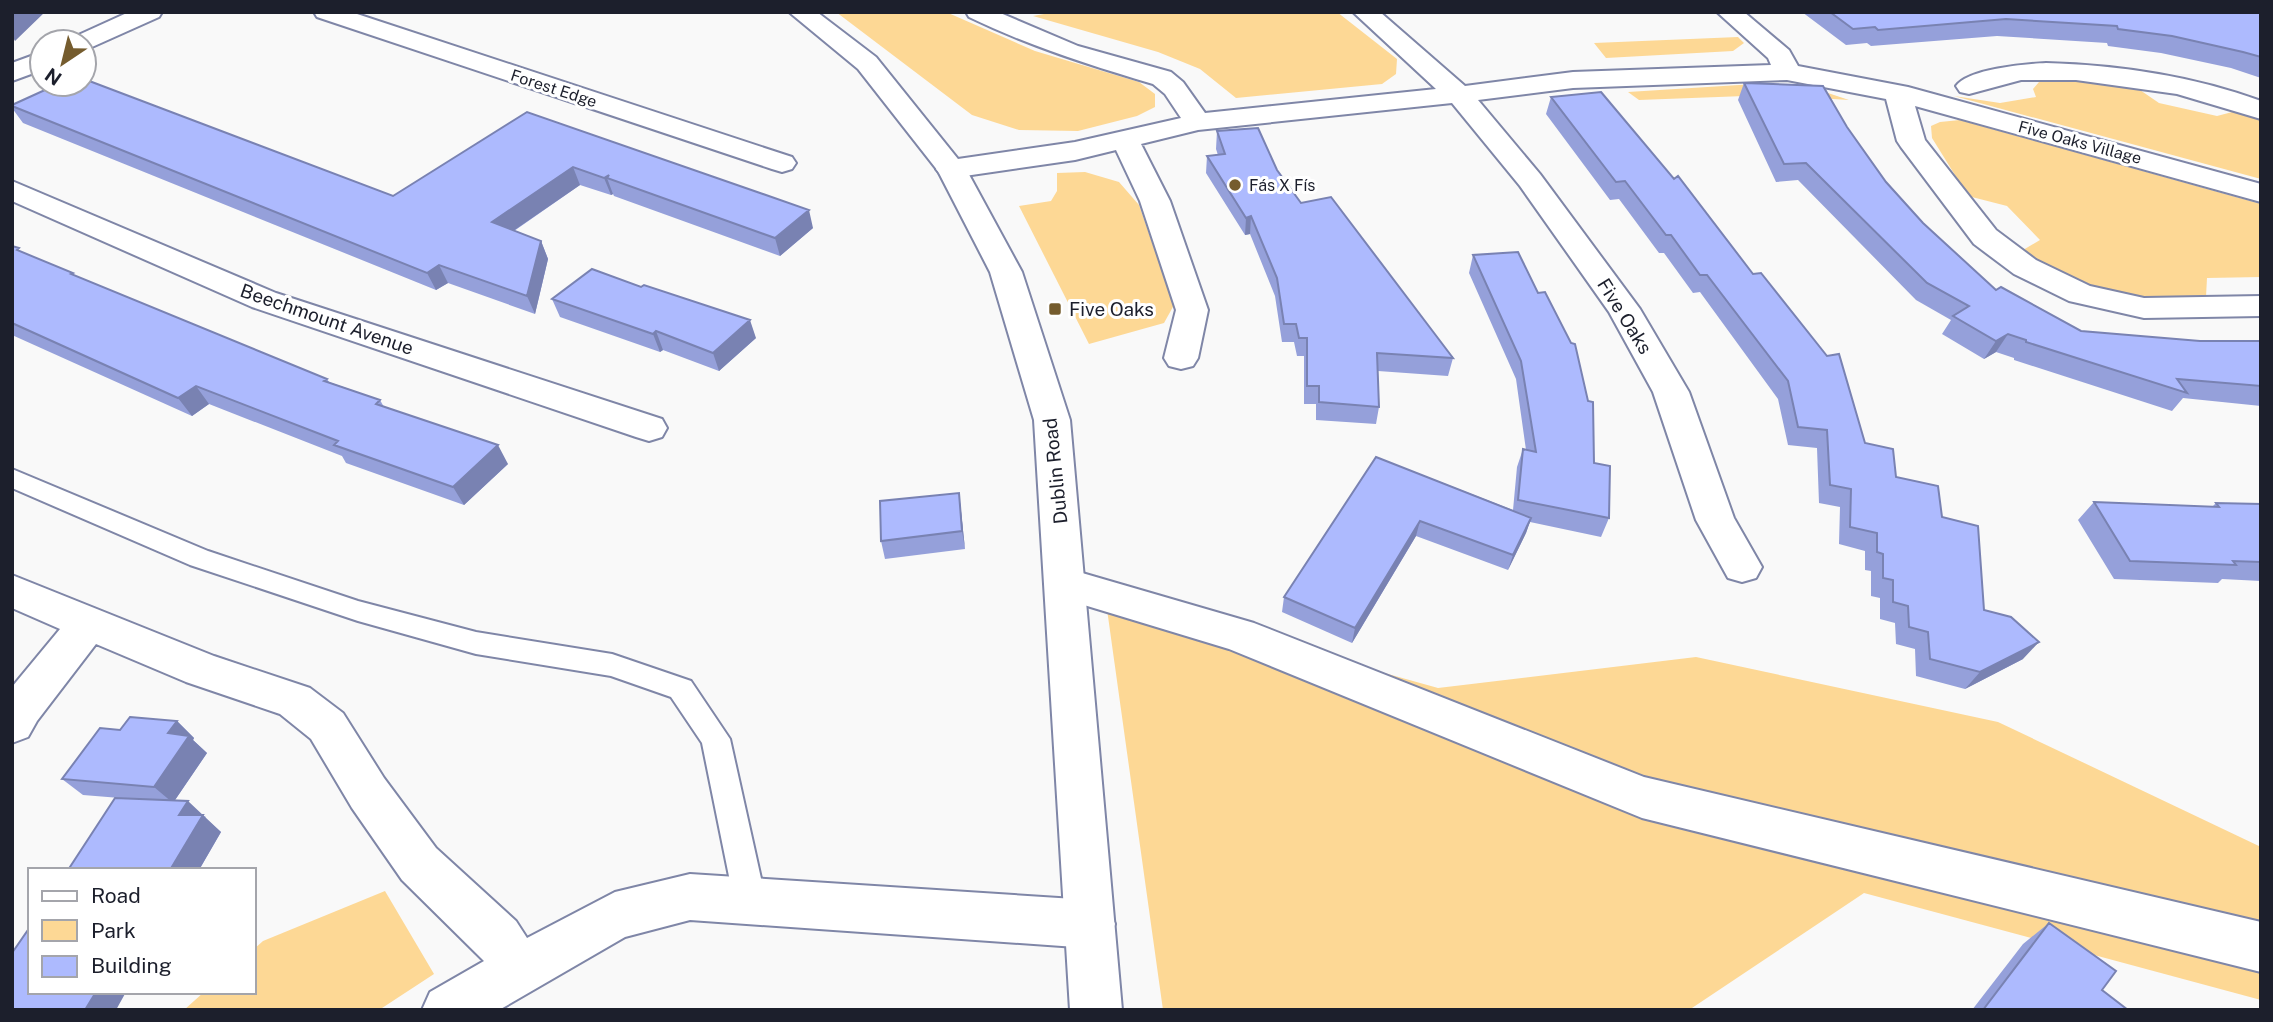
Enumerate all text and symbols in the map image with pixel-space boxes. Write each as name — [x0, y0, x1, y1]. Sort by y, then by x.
north arrow — [28, 28, 98, 98]
text: N — [41, 64, 66, 90]
street label: Forest Edge — [508, 66, 599, 111]
street label: Five Oaks Village — [2016, 117, 2144, 168]
place label: Fás X Fís — [1249, 176, 1315, 195]
marker: Fás X Fís — [1227, 177, 1243, 193]
street label: Five Oaks — [1593, 274, 1657, 358]
street label: Beechmount Avenue — [238, 279, 416, 359]
place label: Five Oaks — [1069, 298, 1154, 320]
marker: Five Oaks — [1047, 301, 1063, 317]
street label: Dublin Road — [1038, 417, 1072, 525]
legend — [28, 868, 256, 994]
text: Road — [91, 883, 141, 908]
text: Park — [91, 918, 136, 943]
text: Building — [91, 953, 172, 978]

